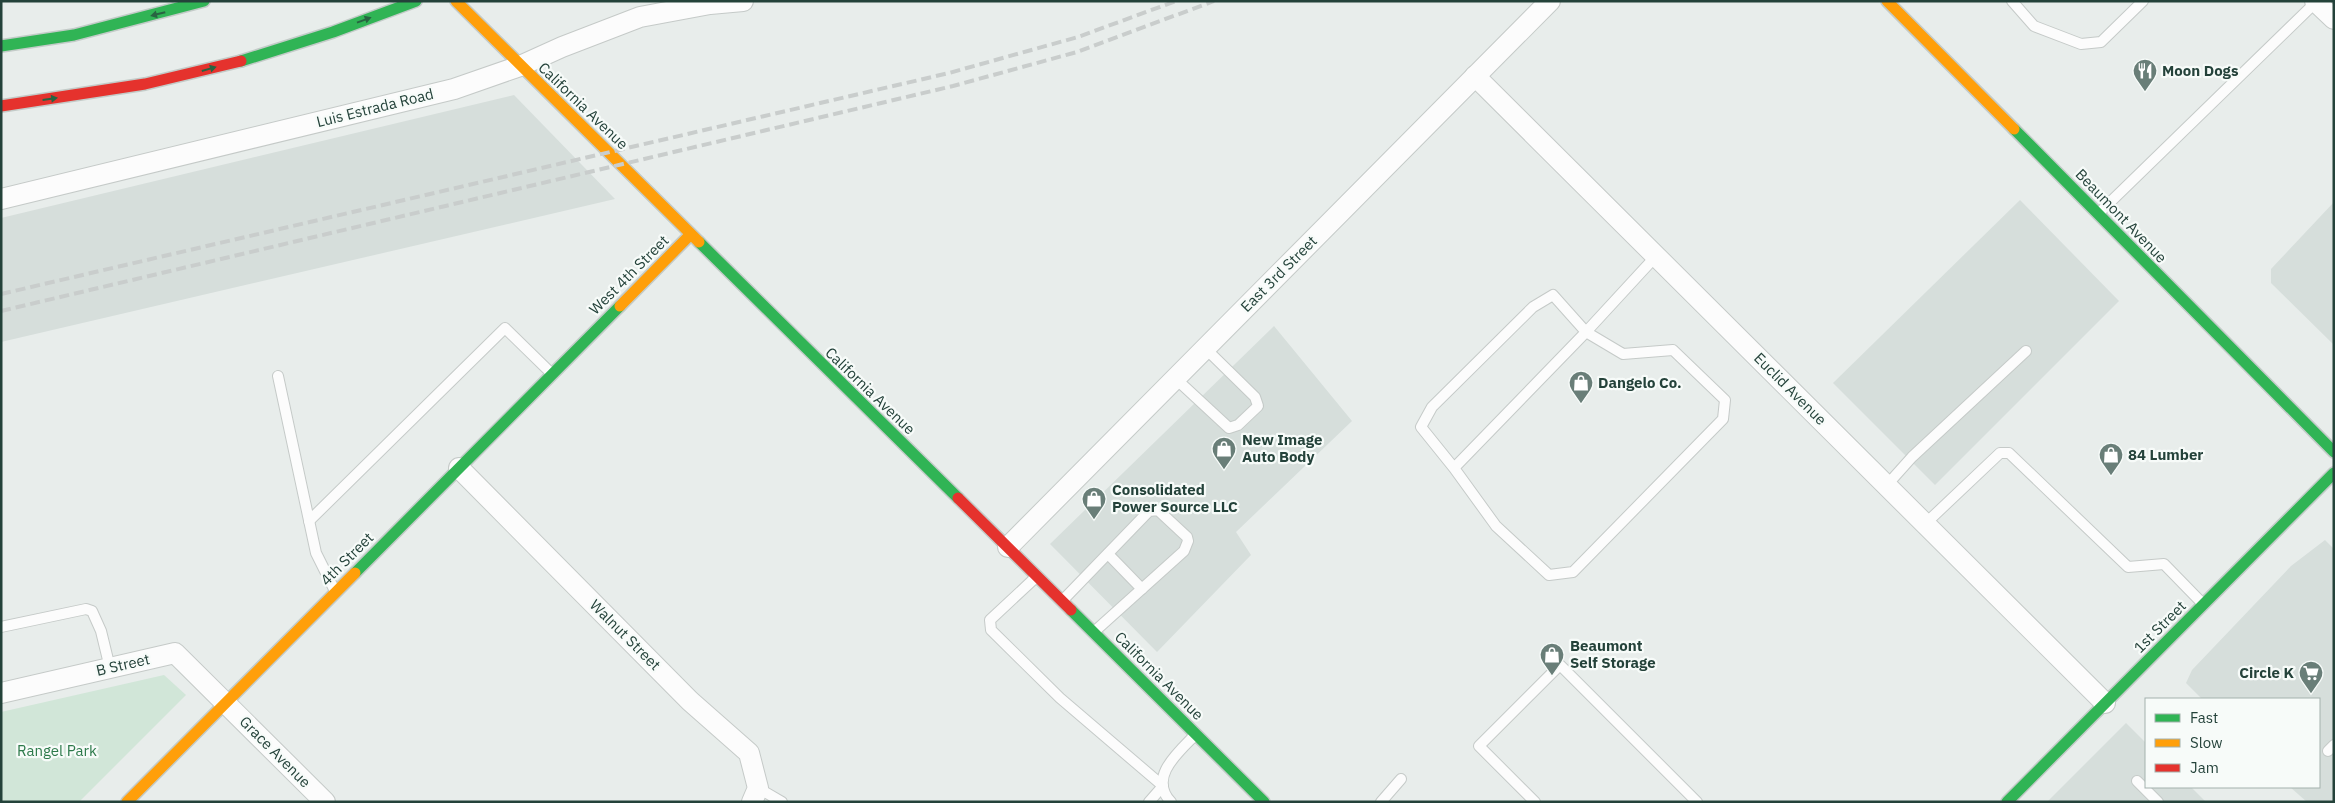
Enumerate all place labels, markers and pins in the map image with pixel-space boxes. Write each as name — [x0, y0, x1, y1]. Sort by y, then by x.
restaurant icon: Moon Dogs — [2132, 58, 2158, 92]
place label: Moon Dogs — [2162, 61, 2239, 80]
shop icon: Dangelo Co. — [1568, 370, 1594, 404]
place label: Dangelo Co. — [1598, 373, 1682, 392]
place label: New Image Auto Body — [1242, 430, 1322, 466]
shop icon: New Image Auto Body — [1211, 436, 1237, 470]
shop icon: 84 Lumber — [2098, 442, 2124, 476]
place label: 84 Lumber — [2128, 445, 2203, 464]
place label: Consolidated Power Source LLC — [1112, 480, 1238, 516]
shop icon: Consolidated Power Source LLC — [1081, 486, 1107, 520]
place label: Beaumont Self Storage — [1570, 636, 1656, 672]
shop icon: Beaumont Self Storage — [1539, 642, 1565, 676]
supermarket icon: Circle K — [2298, 660, 2324, 694]
place label: Circle K — [2239, 663, 2295, 682]

